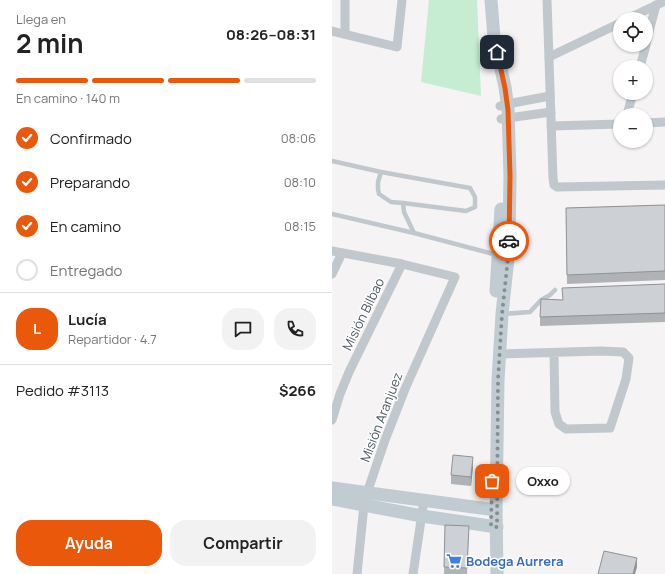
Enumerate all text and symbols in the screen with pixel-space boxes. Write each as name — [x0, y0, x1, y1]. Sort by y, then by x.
text: Llega en — [16, 10, 66, 28]
map controls — [613, 12, 653, 148]
button: locate — [613, 12, 653, 52]
text: 08:26–08:31 — [226, 24, 316, 45]
text: 2 min — [16, 25, 84, 61]
pin — [480, 35, 514, 69]
icon: home — [486, 41, 508, 63]
button: + — [613, 60, 653, 100]
text: En camino · 140 m — [16, 89, 120, 107]
button: − — [613, 108, 653, 148]
icon: check — [16, 127, 38, 149]
text: Confirmado — [50, 128, 132, 149]
text: 08:06 — [281, 129, 316, 147]
icon: check — [16, 171, 38, 193]
text: Preparando — [50, 172, 130, 193]
text: 08:10 — [284, 173, 316, 191]
icon: check — [16, 215, 38, 237]
text: En camino — [50, 216, 121, 237]
text: 08:15 — [284, 217, 316, 235]
courier — [489, 221, 529, 261]
icon: car — [498, 230, 520, 252]
text: Entregado — [50, 260, 122, 281]
street label: Misión Bilbao — [338, 275, 388, 353]
button: chat — [222, 308, 264, 350]
button: phone — [274, 308, 316, 350]
text: Lucía — [68, 309, 107, 330]
text: L — [33, 318, 41, 339]
text: Repartidor · 4.7 — [68, 330, 157, 348]
street label: Misión Aranjuez — [356, 369, 406, 465]
text: Pedido #3113 — [16, 380, 109, 401]
text: $266 — [279, 380, 316, 401]
pin — [475, 464, 509, 498]
callout: Oxxo — [516, 467, 570, 495]
icon: bag — [481, 470, 503, 492]
text: Oxxo — [527, 472, 559, 490]
button: Ayuda — [16, 520, 162, 566]
button: Compartir — [170, 520, 316, 566]
supermarket icon: Bodega Aurrera — [445, 552, 463, 570]
place label: Bodega Aurrera — [466, 552, 564, 570]

